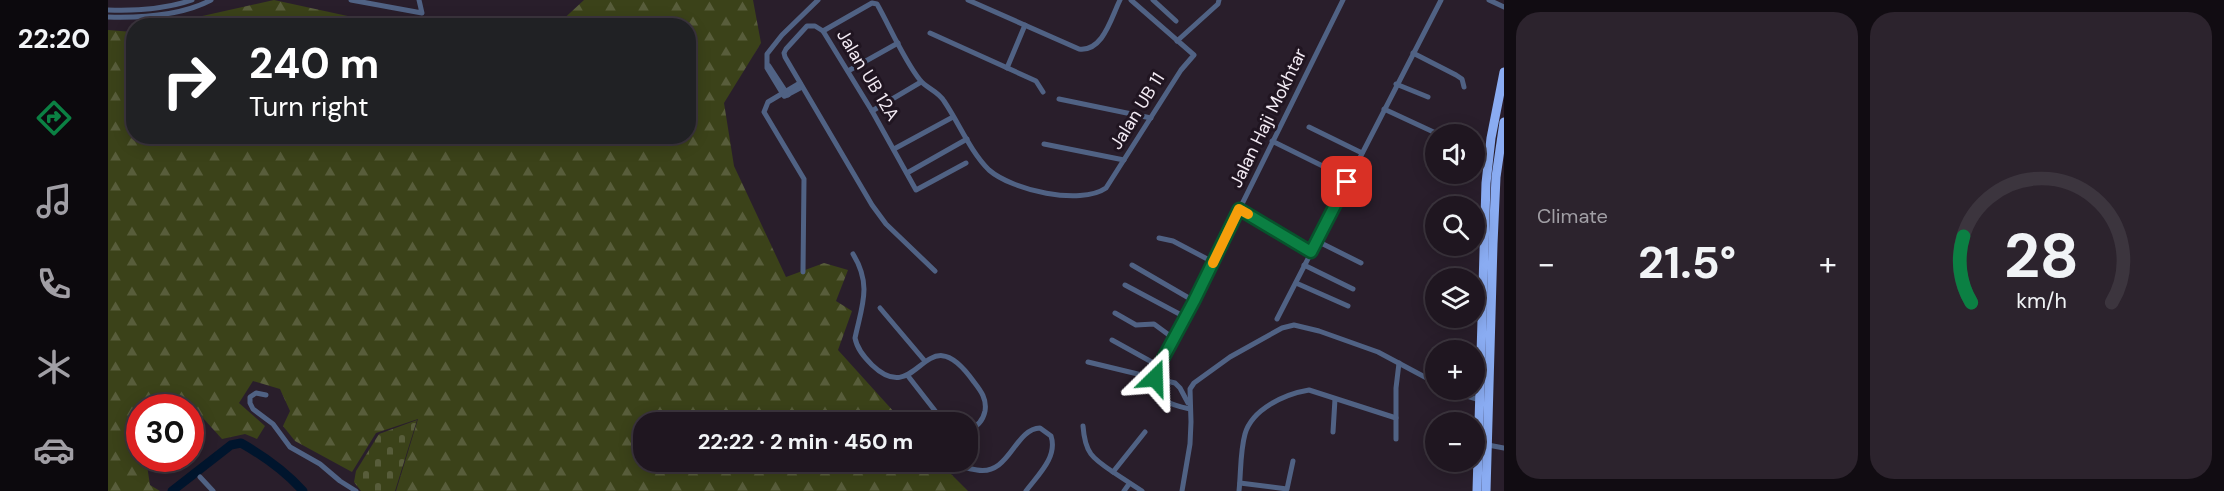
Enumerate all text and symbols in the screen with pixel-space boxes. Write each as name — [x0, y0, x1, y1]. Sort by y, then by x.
text: 22:20 — [18, 21, 90, 56]
street label: Jalan UB 12A — [831, 25, 905, 125]
text: 240 m — [249, 36, 379, 91]
icon: right — [150, 42, 228, 120]
street label: Jalan Haji Mokhtar — [1224, 44, 1312, 192]
street label: Jalan UB 11 — [1104, 68, 1170, 154]
text: Turn right — [249, 89, 369, 124]
icon: directions — [33, 97, 75, 139]
map controls — [1425, 124, 1485, 472]
button: sound — [1425, 124, 1485, 184]
pin — [1321, 156, 1372, 207]
icon: arrive — [1330, 165, 1363, 198]
icon: music — [33, 180, 75, 222]
button: search — [1425, 196, 1485, 256]
text: Climate — [1537, 203, 1608, 229]
text: 28 — [2003, 215, 2079, 296]
text: 21.5° — [1638, 233, 1736, 292]
text: − — [1537, 242, 1555, 285]
text: + — [1819, 242, 1837, 285]
icon: phone — [33, 263, 75, 305]
button: layers — [1425, 268, 1485, 328]
text: km/h — [2016, 287, 2066, 315]
button: + — [1425, 340, 1485, 400]
icon: climate — [33, 346, 75, 388]
position arrow — [1123, 346, 1187, 410]
speed limit sign: 30 — [126, 394, 204, 472]
button: − — [1425, 412, 1485, 472]
text: 22:22 · 2 min · 450 m — [698, 427, 913, 456]
icon: car — [33, 429, 75, 471]

